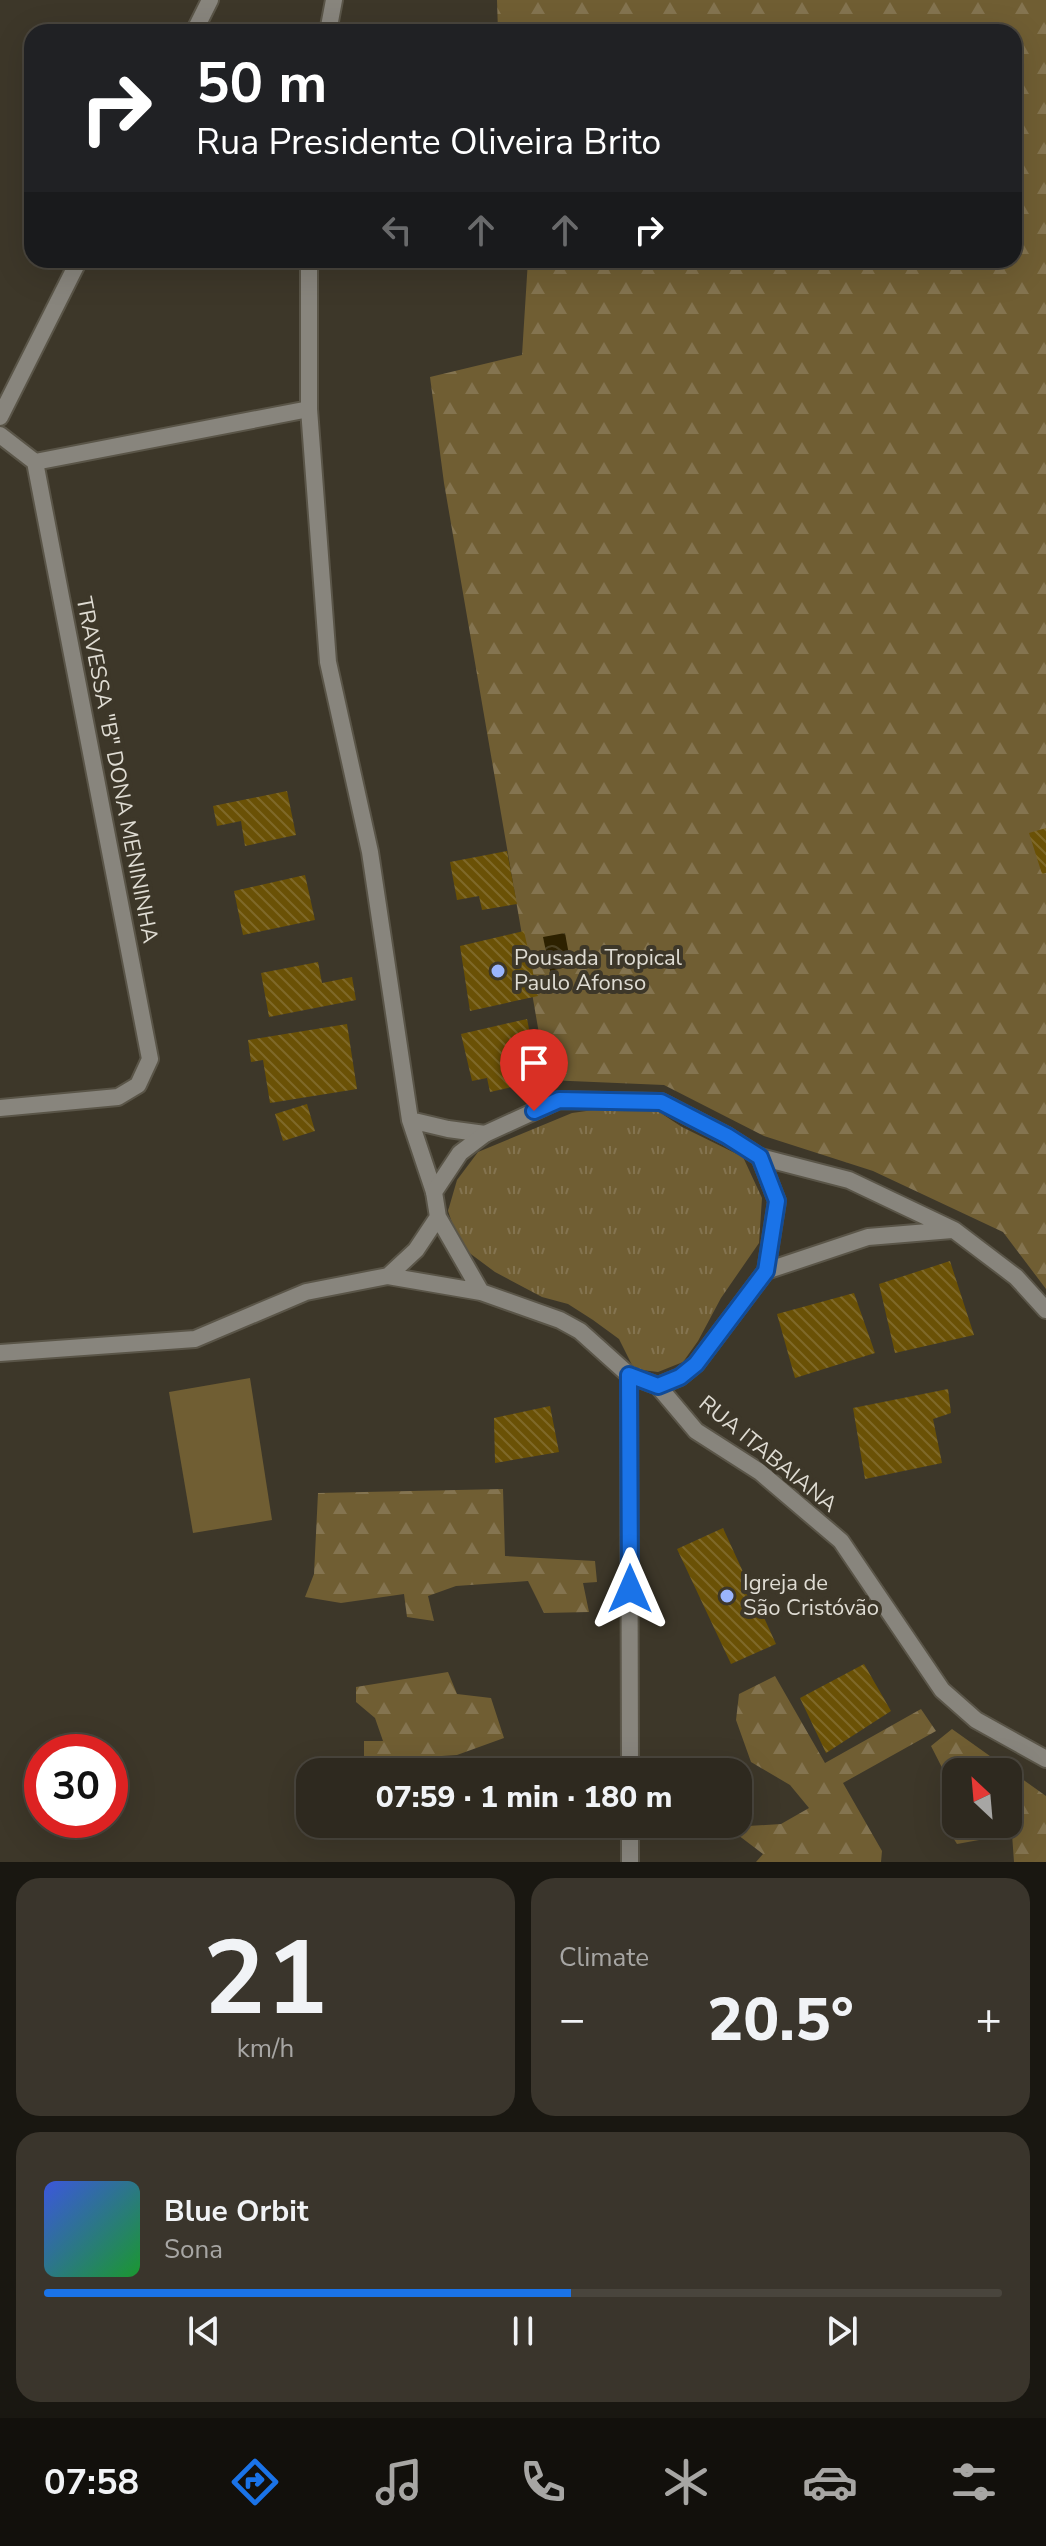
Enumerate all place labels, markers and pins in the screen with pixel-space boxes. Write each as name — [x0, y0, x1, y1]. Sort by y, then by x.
place label: Pousada Tropical Paulo Afonso — [514, 943, 683, 998]
marker: Pousada Tropical Paulo Afonso — [489, 962, 507, 980]
pin — [500, 1029, 568, 1111]
place label: Igreja de São Cristóvão — [743, 1568, 879, 1623]
marker: Igreja de São Cristóvão — [718, 1587, 736, 1605]

